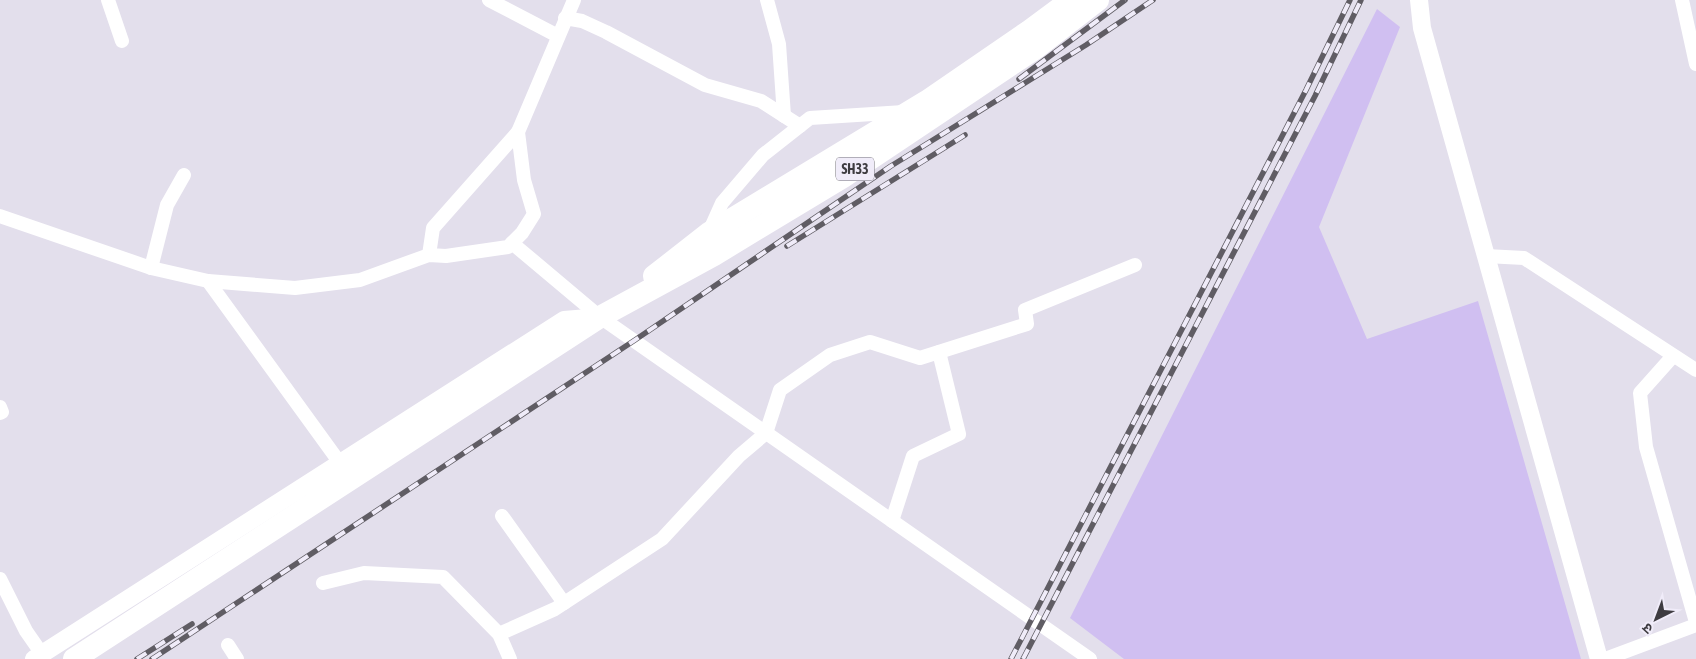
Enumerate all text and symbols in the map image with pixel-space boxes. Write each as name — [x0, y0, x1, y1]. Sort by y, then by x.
road number: SH33 — [836, 157, 874, 180]
north arrow — [1631, 594, 1681, 644]
text: उ — [1638, 619, 1656, 637]

